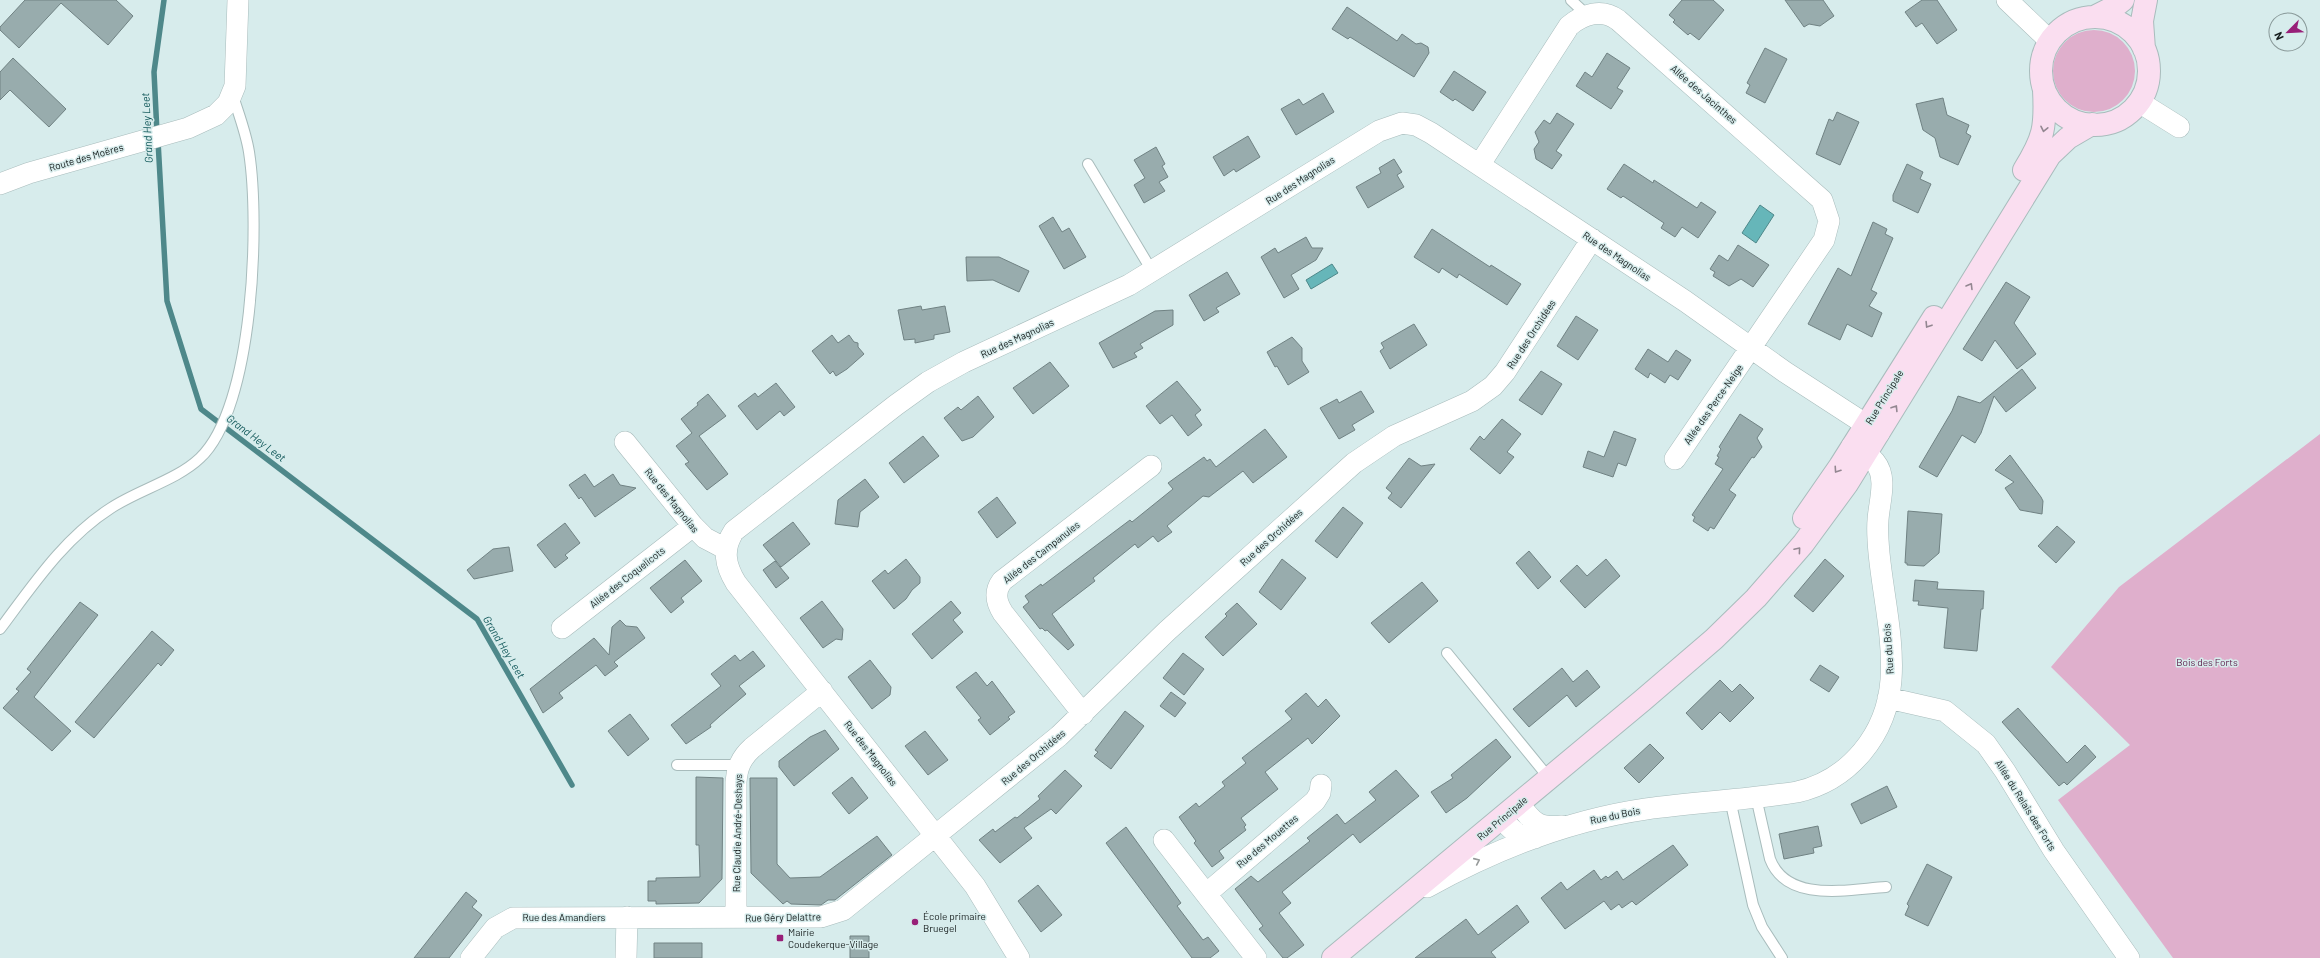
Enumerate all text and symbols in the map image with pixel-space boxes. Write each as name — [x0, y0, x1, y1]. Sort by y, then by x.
north arrow — [2268, 12, 2308, 52]
text: N — [2271, 30, 2286, 42]
street label: Allée des Jacinthes — [1668, 62, 1740, 126]
water label: Grand Hey Leet — [138, 92, 155, 164]
one-way arrow — [2040, 126, 2048, 132]
street label: Route des Moëres — [47, 141, 125, 173]
street label: Rue des Magnolias — [1263, 153, 1337, 207]
street label: Rue des Magnolias — [1581, 229, 1653, 283]
one-way arrow — [1965, 283, 1973, 290]
street label: Rue des Orchidées — [1504, 297, 1558, 371]
street label: Rue des Magnolias — [978, 316, 1056, 360]
one-way arrow — [1926, 321, 1933, 328]
street label: Allée des Perce-Neige — [1681, 362, 1745, 446]
street label: Rue Principale — [1862, 367, 1906, 427]
one-way arrow — [1890, 405, 1897, 412]
water label: Grand Hey Leet — [224, 411, 288, 464]
street label: Rue des Magnolias — [642, 465, 702, 535]
one-way arrow — [1835, 466, 1842, 473]
street label: Rue des Orchidées — [1237, 506, 1305, 568]
street label: Allée des Campanules — [1000, 518, 1082, 586]
street label: Allée des Coquelicots — [587, 544, 667, 610]
one-way arrow — [1793, 548, 1800, 555]
water label: Grand Hey Leet — [481, 613, 528, 680]
street label: Rue du Bois — [1880, 623, 1896, 675]
park label: Bois des Forts — [2176, 656, 2238, 668]
street label: Rue des Magnolias — [842, 718, 900, 788]
street label: Rue des Orchidées — [998, 727, 1068, 787]
street label: Allée du Relais des Forts — [1993, 757, 2059, 853]
street label: Rue Claudie André-Deshays — [730, 773, 744, 892]
street label: Rue Principale — [1474, 793, 1530, 843]
street label: Rue du Bois — [1589, 804, 1641, 826]
street label: Rue des Mouettes — [1234, 812, 1300, 870]
one-way arrow — [1473, 858, 1481, 866]
street label: Rue Géry Delattre — [745, 910, 821, 924]
place label: École primaire Bruegel — [923, 910, 986, 934]
street label: Rue des Amandiers — [523, 911, 606, 923]
marker: École primaire Bruegel — [910, 917, 920, 927]
place label: Mairie Coudekerque-Village — [788, 926, 878, 950]
marker: Mairie Coudekerque-Village — [775, 933, 785, 943]

